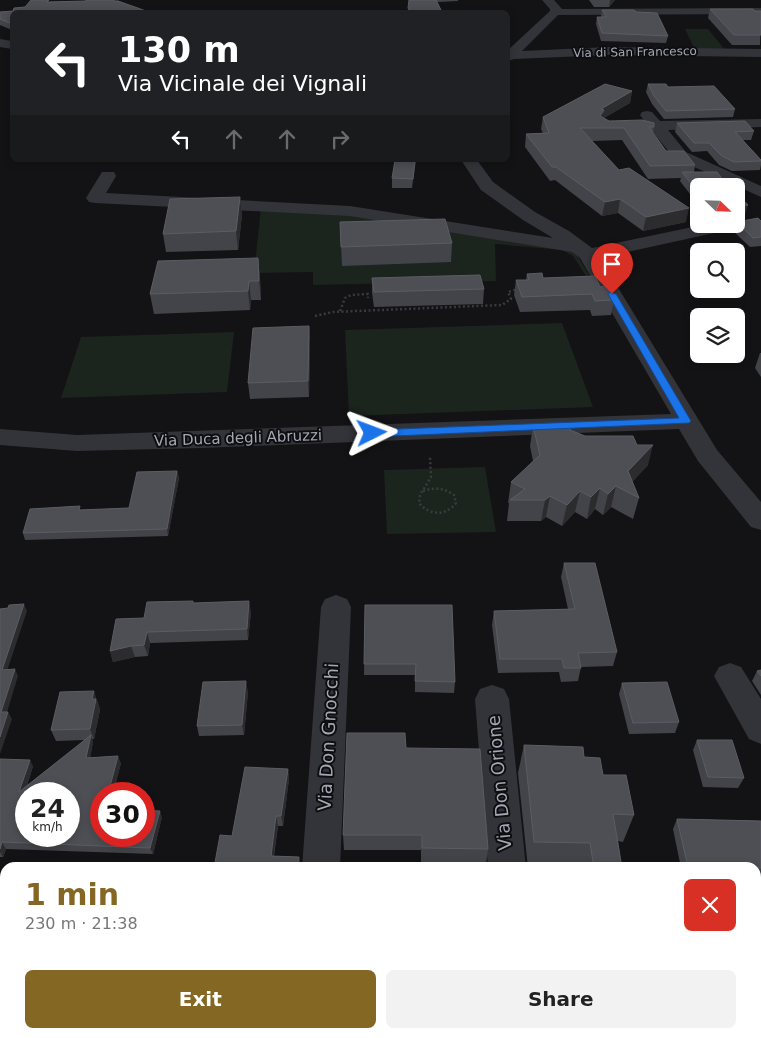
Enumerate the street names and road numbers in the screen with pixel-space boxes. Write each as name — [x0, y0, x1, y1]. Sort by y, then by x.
street label: Via di San Francesco — [573, 44, 697, 60]
street label: Via Duca degli Abruzzi — [154, 426, 322, 450]
street label: Via Don Gnocchi — [314, 662, 342, 812]
street label: Via Don Orione — [483, 714, 515, 852]

